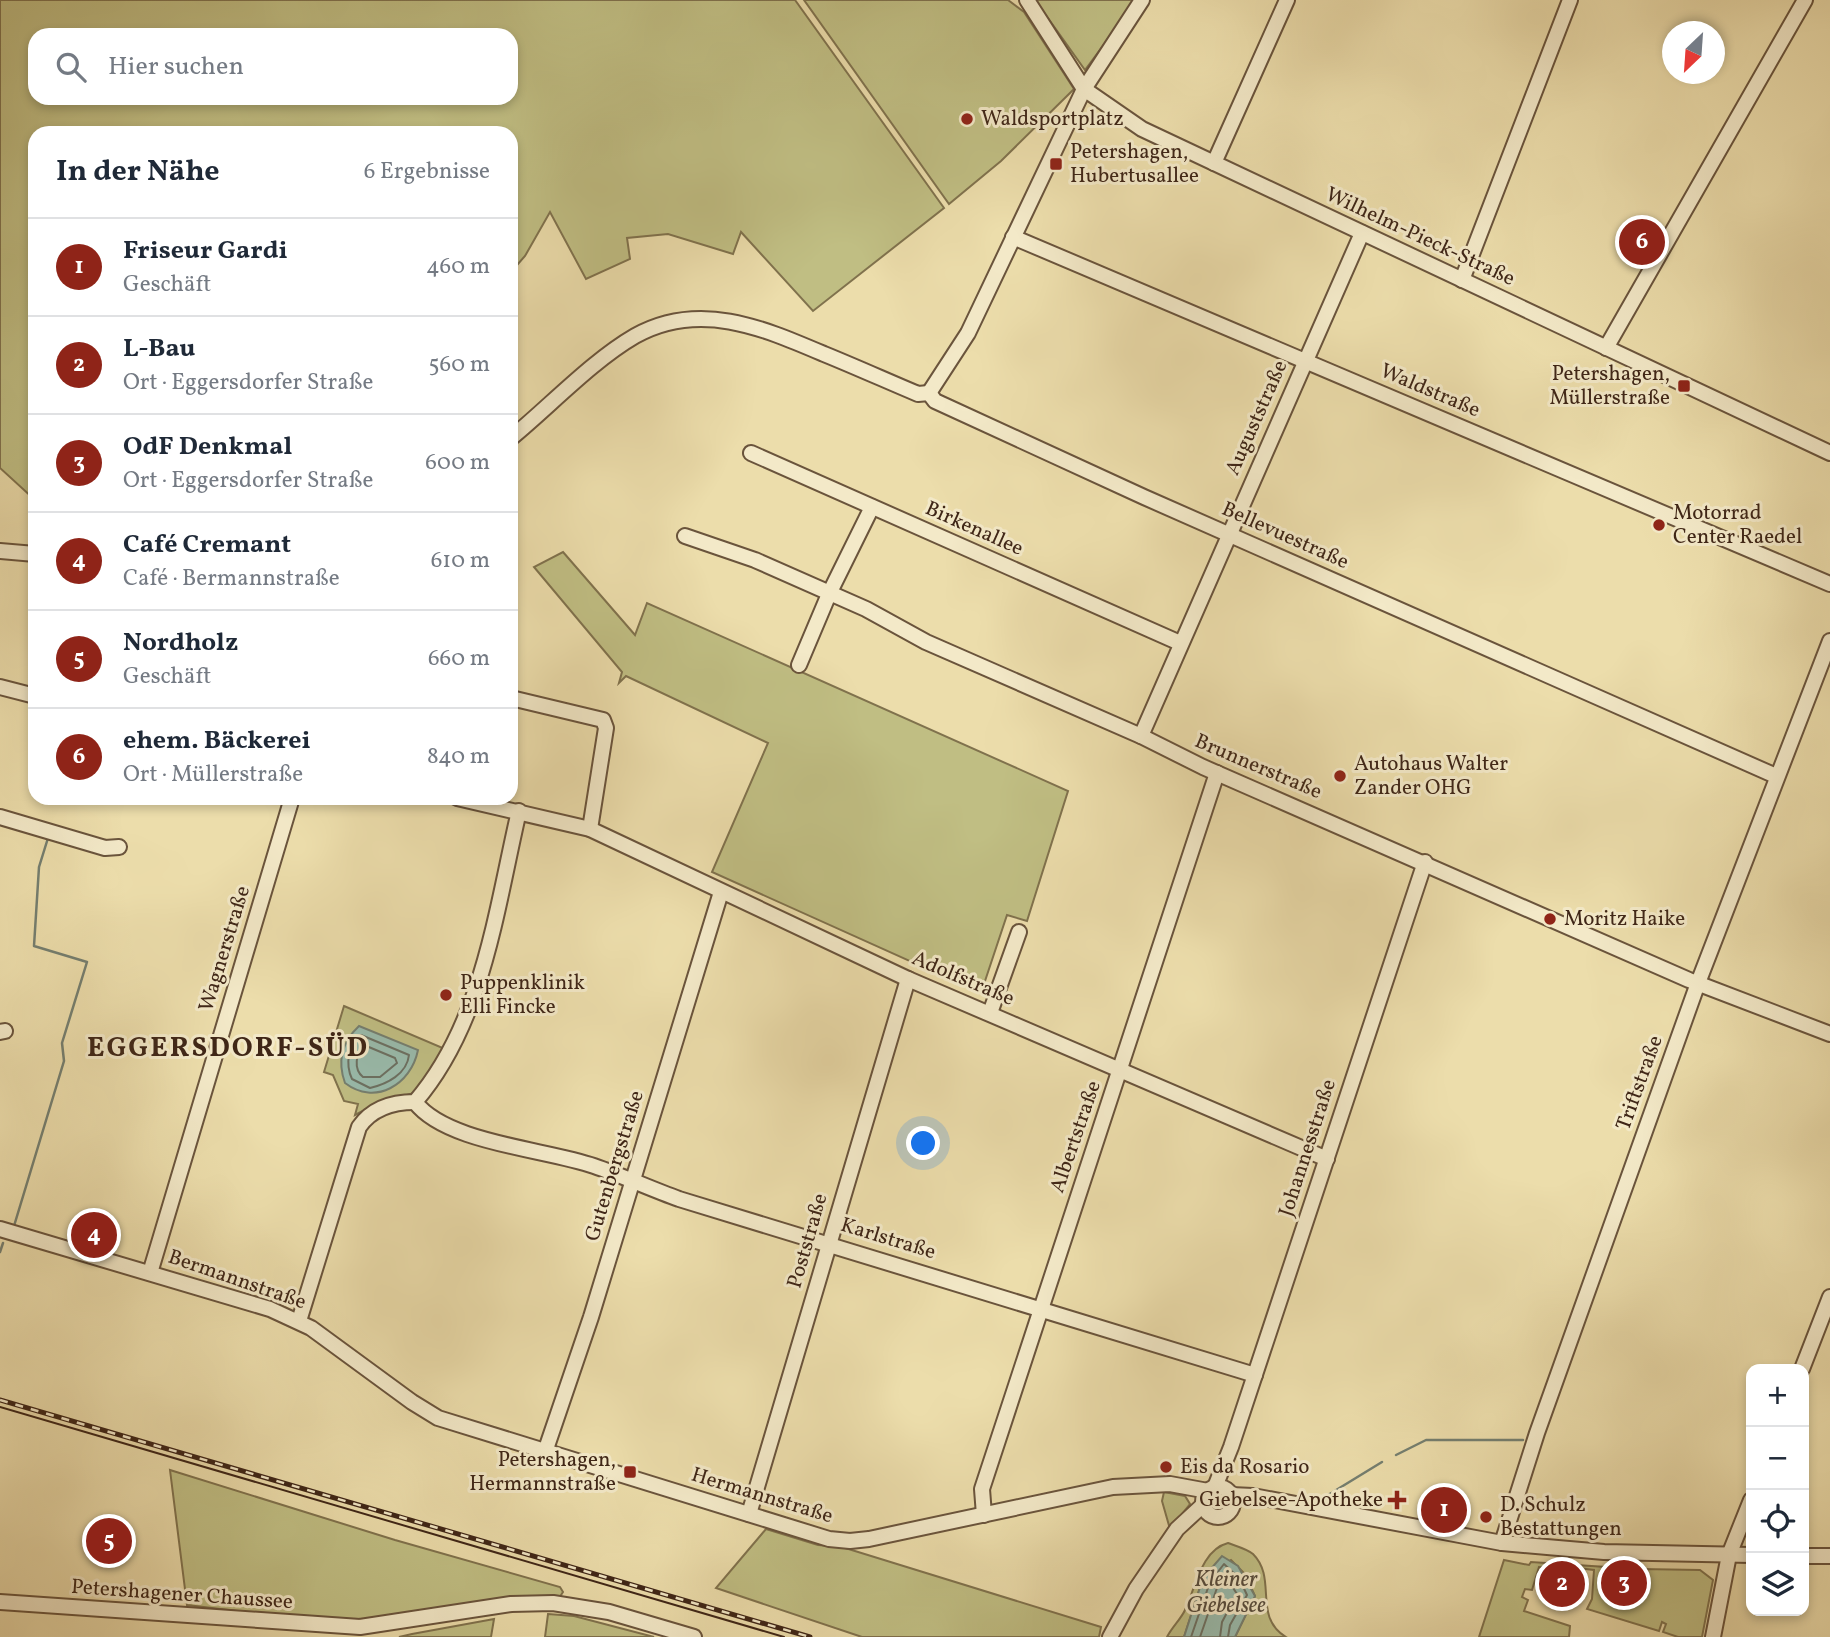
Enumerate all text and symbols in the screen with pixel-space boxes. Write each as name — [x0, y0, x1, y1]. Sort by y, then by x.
north arrow — [1662, 21, 1725, 84]
search box — [28, 28, 518, 105]
icon: search — [52, 48, 90, 86]
text: Hier suchen — [108, 49, 244, 85]
place label: Waldsportplatz — [981, 105, 1124, 134]
marker: Waldsportplatz — [959, 111, 975, 127]
place label: Petershagen, Hubertusallee — [1070, 138, 1199, 191]
text: In der Nähe — [56, 151, 220, 193]
text: 6 Ergebnisse — [364, 156, 490, 188]
marker: Petershagen, Hubertusallee — [1048, 156, 1064, 172]
street label: Wilhelm-Pieck-Straße — [1321, 180, 1520, 294]
pin: 6 — [1619, 216, 1665, 268]
text: Friseur Gardi — [123, 233, 288, 269]
text: 1 — [74, 251, 84, 283]
text: 460 m — [426, 251, 490, 283]
text: Geschäft — [123, 269, 211, 301]
text: L-Bau — [123, 331, 195, 367]
text: 2 — [73, 349, 85, 381]
text: 560 m — [429, 349, 490, 381]
street label: Auguststraße — [1219, 356, 1295, 480]
street label: Waldstraße — [1375, 357, 1485, 425]
place label: Petershagen, Müllerstraße — [1550, 360, 1670, 413]
text: Ort · Eggersdorfer Straße — [123, 367, 373, 399]
marker: Petershagen, Müllerstraße — [1676, 378, 1692, 394]
text: OdF Denkmal — [123, 429, 292, 465]
text: 3 — [73, 447, 85, 479]
text: 600 m — [425, 447, 490, 479]
text: Ort · Eggersdorfer Straße — [123, 465, 373, 497]
street label: Birkenallee — [920, 494, 1028, 564]
street label: Bellevuestraße — [1217, 495, 1353, 577]
place label: Motorrad Center Raedel — [1673, 499, 1802, 552]
marker: Motorrad Center Raedel — [1651, 517, 1667, 533]
text: Café Cremant — [123, 527, 291, 563]
text: 4 — [72, 545, 86, 577]
text: 610 m — [431, 545, 490, 577]
text: Café · Bermannstraße — [123, 563, 340, 595]
text: Nordholz — [123, 625, 238, 661]
text: 5 — [73, 643, 85, 675]
text: 660 m — [428, 643, 490, 675]
text: Geschäft — [123, 661, 211, 693]
text: ehem. Bäckerei — [123, 723, 311, 759]
street label: Brunnerstraße — [1190, 727, 1326, 807]
text: 6 — [73, 741, 85, 773]
text: 840 m — [427, 741, 490, 773]
place label: Autohaus Walter Zander OHG — [1354, 750, 1508, 803]
text: Ort · Müllerstraße — [123, 759, 303, 791]
marker: Autohaus Walter Zander OHG — [1332, 768, 1348, 784]
street label: Wagnerstraße — [192, 882, 258, 1015]
place label: Moritz Haike — [1564, 905, 1685, 934]
marker: Moritz Haike — [1542, 911, 1558, 927]
street label: Adolfstraße — [907, 944, 1019, 1014]
place label: Puppenklinik Elli Fincke — [460, 969, 586, 1022]
marker: Puppenklinik Elli Fincke — [438, 987, 454, 1003]
district label: EGGERSDORF-SÜD — [87, 1029, 369, 1068]
street label: Triftstraße — [1609, 1031, 1671, 1135]
street label: Johannesstraße — [1272, 1075, 1344, 1220]
street label: Albertstraße — [1043, 1077, 1109, 1197]
street label: Gutenbergstraße — [578, 1087, 652, 1245]
your location — [906, 1126, 940, 1160]
street label: Poststraße — [781, 1190, 835, 1292]
pin: 4 — [71, 1209, 117, 1261]
street label: Karlstraße — [837, 1211, 939, 1267]
street label: Bermannstraße — [164, 1243, 310, 1317]
map controls — [1746, 1364, 1809, 1616]
button: + — [1746, 1364, 1809, 1427]
button: − — [1746, 1427, 1809, 1490]
place label: Petershagen, Hermannstraße — [469, 1446, 616, 1499]
place label: Eis da Rosario — [1180, 1453, 1310, 1482]
marker: Eis da Rosario — [1158, 1459, 1174, 1475]
street label: Hermannstraße — [688, 1461, 836, 1531]
marker: Petershagen, Hermannstraße — [622, 1464, 638, 1480]
pin: 1 — [1421, 1484, 1467, 1536]
place label: Giebelsee-Apotheke — [1199, 1486, 1383, 1515]
button: locate — [1746, 1490, 1809, 1553]
place label: D. Schulz Bestattungen — [1500, 1491, 1622, 1544]
marker: Giebelsee-Apotheke — [1389, 1492, 1405, 1508]
marker: D. Schulz Bestattungen — [1478, 1509, 1494, 1525]
pin: 5 — [86, 1515, 132, 1567]
button: layers — [1746, 1553, 1809, 1616]
pin: 3 — [1601, 1557, 1647, 1609]
pin: 2 — [1539, 1558, 1585, 1610]
water label: Kleiner Giebelsee — [1186, 1564, 1266, 1622]
street label: Petershagener Chaussee — [70, 1573, 294, 1617]

